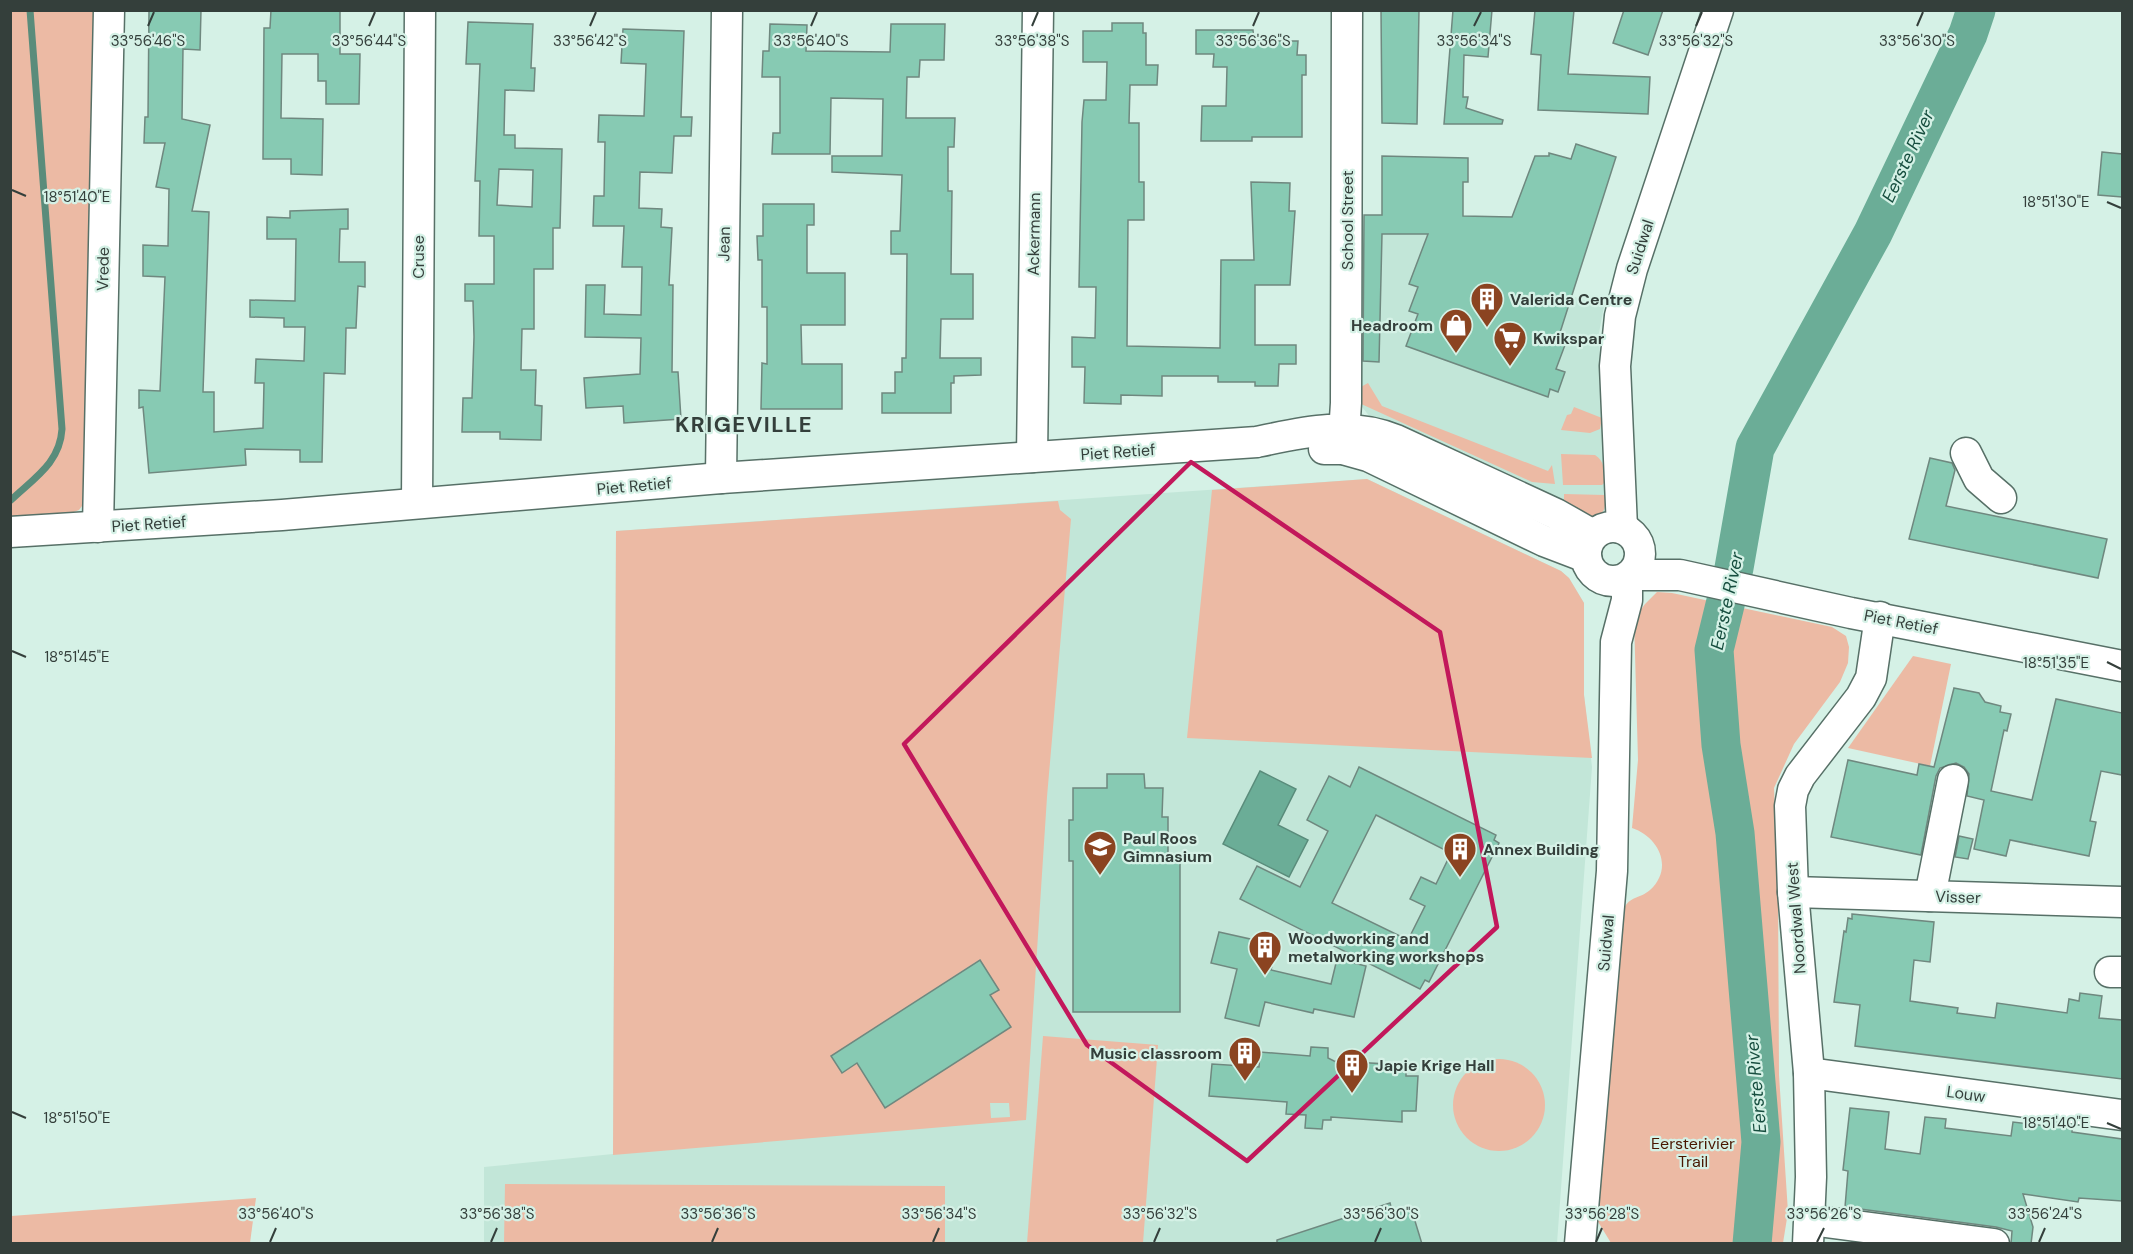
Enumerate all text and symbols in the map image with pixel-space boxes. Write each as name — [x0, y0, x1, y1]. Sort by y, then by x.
text: 33°56'46"S — [111, 31, 186, 51]
text: 33°56'44"S — [332, 31, 406, 51]
text: 33°56'42"S — [553, 31, 627, 51]
text: 33°56'40"S — [773, 31, 849, 51]
text: 33°56'38"S — [995, 31, 1070, 51]
text: 33°56'36"S — [1215, 31, 1291, 51]
text: 33°56'34"S — [1437, 31, 1512, 51]
text: 33°56'32"S — [1659, 31, 1733, 51]
text: 33°56'30"S — [1879, 31, 1955, 51]
water label: Eerste River — [1876, 105, 1940, 206]
street label: School Street — [1337, 170, 1358, 270]
text: 18°51'40"E — [44, 187, 110, 207]
street label: Ackermann — [1023, 192, 1045, 276]
text: 18°51'30"E — [2022, 192, 2090, 212]
street label: Suidwal — [1621, 217, 1659, 277]
street label: Jean — [713, 226, 735, 262]
street label: Cruse — [408, 235, 429, 279]
street label: Vrede — [92, 247, 114, 291]
building icon: Valerida Centre — [1469, 281, 1505, 328]
place label: Valerida Centre — [1510, 289, 1632, 310]
shop icon: Headroom — [1438, 307, 1474, 354]
place label: Headroom — [1351, 315, 1433, 336]
supermarket icon: Kwikspar — [1492, 320, 1528, 367]
place label: Kwikspar — [1533, 328, 1605, 349]
district label: KRIGEVILLE — [675, 410, 813, 439]
street label: Piet Retief — [1080, 439, 1156, 465]
street label: Piet Retief — [596, 472, 672, 500]
street label: Piet Retief — [111, 511, 187, 537]
water label: Eerste River — [1705, 549, 1749, 652]
street label: Piet Retief — [1862, 605, 1940, 639]
text: 18°51'45"E — [44, 647, 110, 667]
text: 18°51'35"E — [2023, 653, 2089, 673]
place label: Paul Roos Gimnasium — [1123, 828, 1212, 867]
school or university icon: Paul Roos Gimnasium — [1082, 829, 1118, 876]
building icon: Annex Building — [1442, 831, 1478, 878]
place label: Annex Building — [1483, 839, 1599, 860]
street label: Noordwal West — [1782, 861, 1810, 975]
street label: Visser — [1935, 886, 1981, 908]
street label: Suidwal — [1593, 914, 1619, 972]
place label: Woodworking and metalworking workshops — [1288, 928, 1484, 967]
building icon: Woodworking and metalworking workshops — [1247, 929, 1283, 976]
water label: Eerste River — [1740, 1032, 1772, 1134]
building icon: Music classroom — [1227, 1035, 1263, 1082]
place label: Music classroom — [1090, 1043, 1222, 1064]
building icon: Japie Krige Hall — [1334, 1047, 1370, 1094]
place label: Japie Krige Hall — [1375, 1055, 1495, 1076]
street label: Louw — [1945, 1081, 1987, 1107]
text: 18°51'50"E — [44, 1108, 110, 1128]
text: 18°51'40"E — [2023, 1113, 2089, 1133]
park label: Eersterivier Trail — [1651, 1133, 1735, 1172]
text: 33°56'40"S — [238, 1204, 314, 1224]
text: 33°56'38"S — [460, 1204, 535, 1224]
text: 33°56'36"S — [680, 1204, 756, 1224]
text: 33°56'34"S — [902, 1204, 977, 1224]
text: 33°56'32"S — [1123, 1204, 1197, 1224]
text: 33°56'30"S — [1343, 1204, 1419, 1224]
text: 33°56'28"S — [1565, 1204, 1639, 1224]
text: 33°56'26"S — [1787, 1204, 1862, 1224]
text: 33°56'24"S — [2008, 1204, 2082, 1224]

